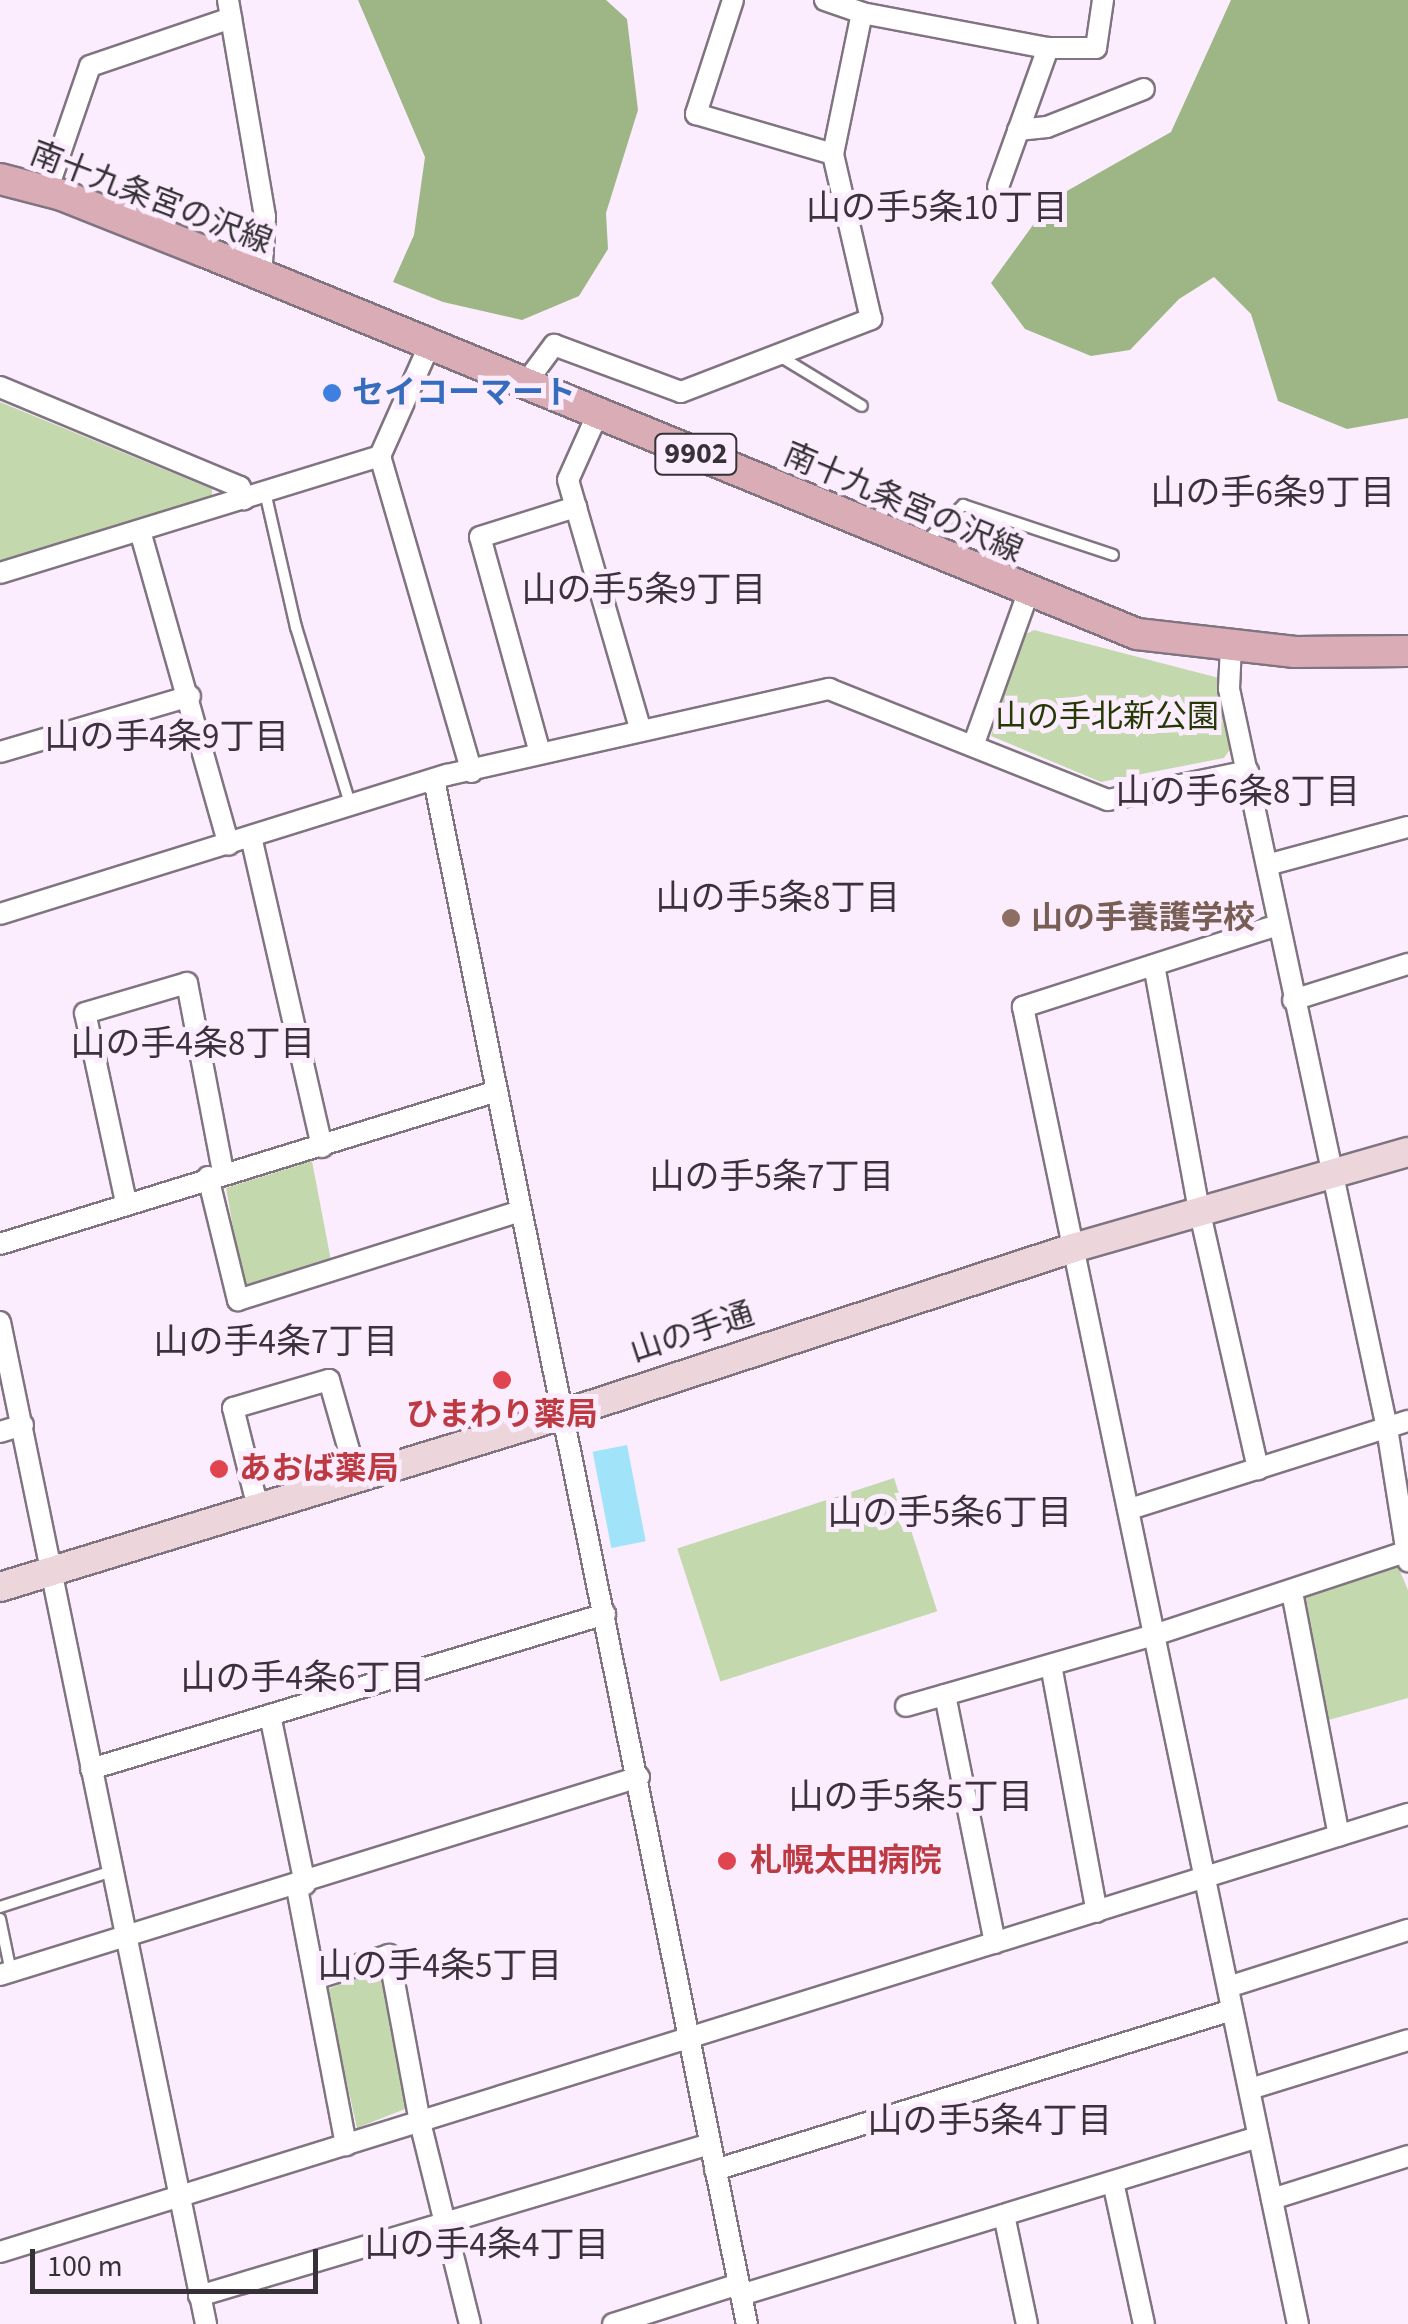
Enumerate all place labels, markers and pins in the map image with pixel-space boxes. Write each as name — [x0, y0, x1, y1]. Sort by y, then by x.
place label: セイコーマート — [352, 374, 576, 412]
marker: セイコーマート — [321, 382, 343, 404]
place label: 山の手養護学校 — [1031, 899, 1255, 937]
marker: 山の手養護学校 — [1000, 907, 1022, 929]
marker: ひまわり薬局 — [491, 1369, 513, 1391]
place label: ひまわり薬局 — [406, 1396, 598, 1434]
place label: あおば薬局 — [239, 1450, 399, 1488]
marker: あおば薬局 — [208, 1458, 230, 1480]
place label: 札幌太田病院 — [750, 1842, 942, 1880]
marker: 札幌太田病院 — [714, 1848, 740, 1874]

